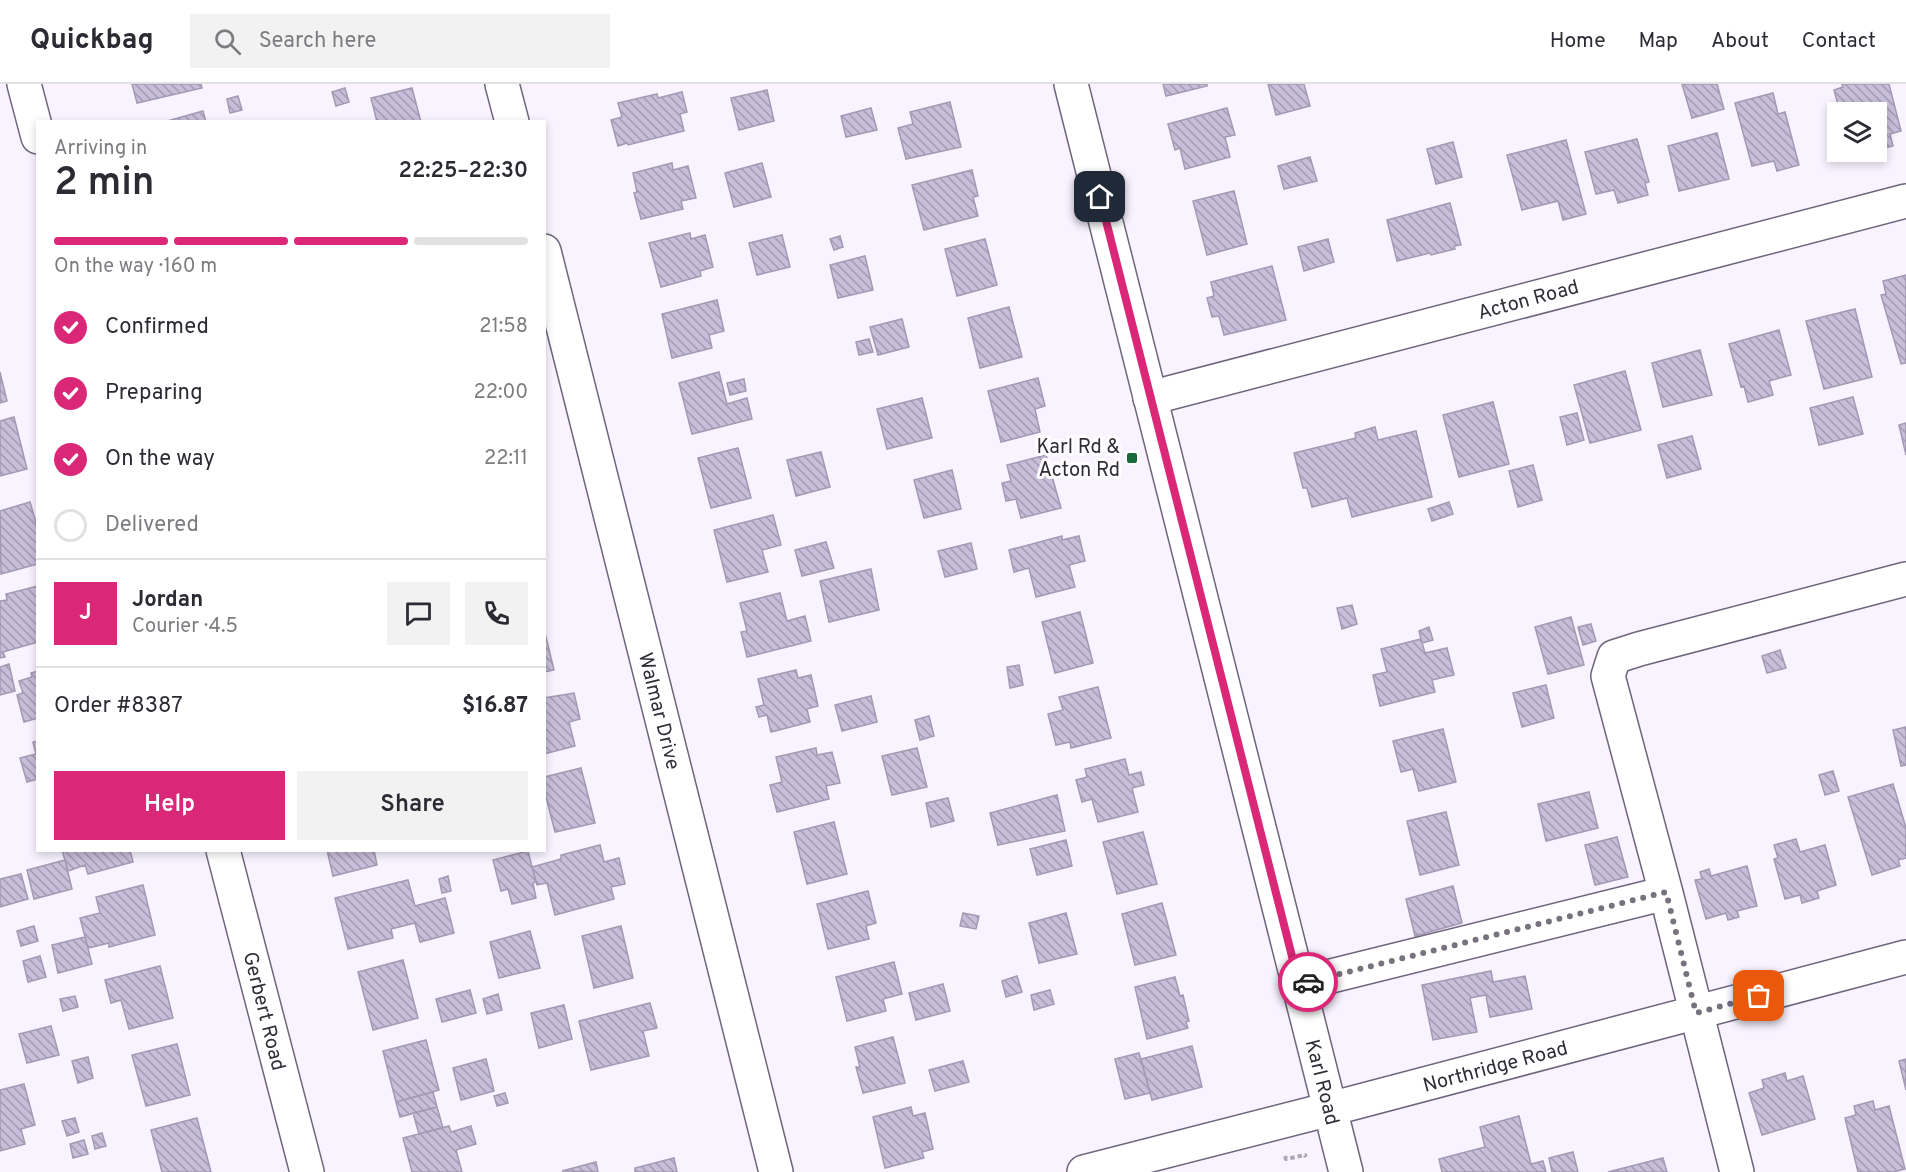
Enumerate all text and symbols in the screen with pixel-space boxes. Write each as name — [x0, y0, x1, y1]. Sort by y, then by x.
search box — [190, 14, 610, 68]
text: Quickbag — [30, 23, 154, 59]
icon: search — [211, 25, 244, 58]
text: Search here — [259, 28, 376, 55]
text: Home — [1550, 28, 1606, 55]
text: Map — [1639, 28, 1678, 55]
text: About — [1711, 28, 1769, 55]
text: Contact — [1802, 28, 1876, 55]
map controls — [1827, 102, 1887, 162]
button: layers — [1827, 102, 1887, 162]
text: Arriving in — [54, 136, 147, 162]
text: 22:25–22:30 — [398, 158, 528, 185]
text: 2 min — [54, 160, 155, 209]
pin — [1074, 171, 1125, 222]
icon: home — [1083, 180, 1116, 213]
text: On the way · 160 m — [54, 254, 217, 280]
street label: Acton Road — [1475, 275, 1582, 327]
icon: check — [54, 311, 87, 344]
text: Confirmed — [105, 314, 209, 341]
text: 21:58 — [479, 314, 528, 340]
icon: check — [54, 377, 87, 410]
text: Preparing — [105, 380, 203, 407]
text: 22:00 — [474, 380, 528, 406]
place label: Karl Rd & Acton Rd — [1036, 435, 1120, 484]
icon: check — [54, 443, 87, 476]
text: On the way — [105, 446, 215, 473]
text: 22:11 — [484, 446, 528, 472]
marker: Karl Rd & Acton Rd — [1125, 451, 1139, 465]
text: Delivered — [105, 512, 199, 539]
button: chat — [387, 582, 450, 645]
button: phone — [465, 582, 528, 645]
text: Jordan — [132, 587, 203, 614]
text: J — [79, 600, 92, 627]
text: Courier · 4.5 — [132, 614, 238, 640]
street label: Walmar Drive — [631, 650, 685, 773]
text: Order #8387 — [54, 693, 183, 720]
text: $16.87 — [462, 693, 528, 720]
button: Help — [54, 771, 285, 840]
button: Share — [297, 771, 528, 840]
street label: Gerbert Road — [236, 949, 290, 1074]
courier — [1278, 952, 1338, 1012]
icon: car — [1292, 966, 1325, 999]
pin — [1733, 970, 1784, 1021]
icon: bag — [1742, 979, 1775, 1012]
street label: Northridge Road — [1420, 1036, 1571, 1100]
street label: Karl Road — [1298, 1037, 1344, 1128]

